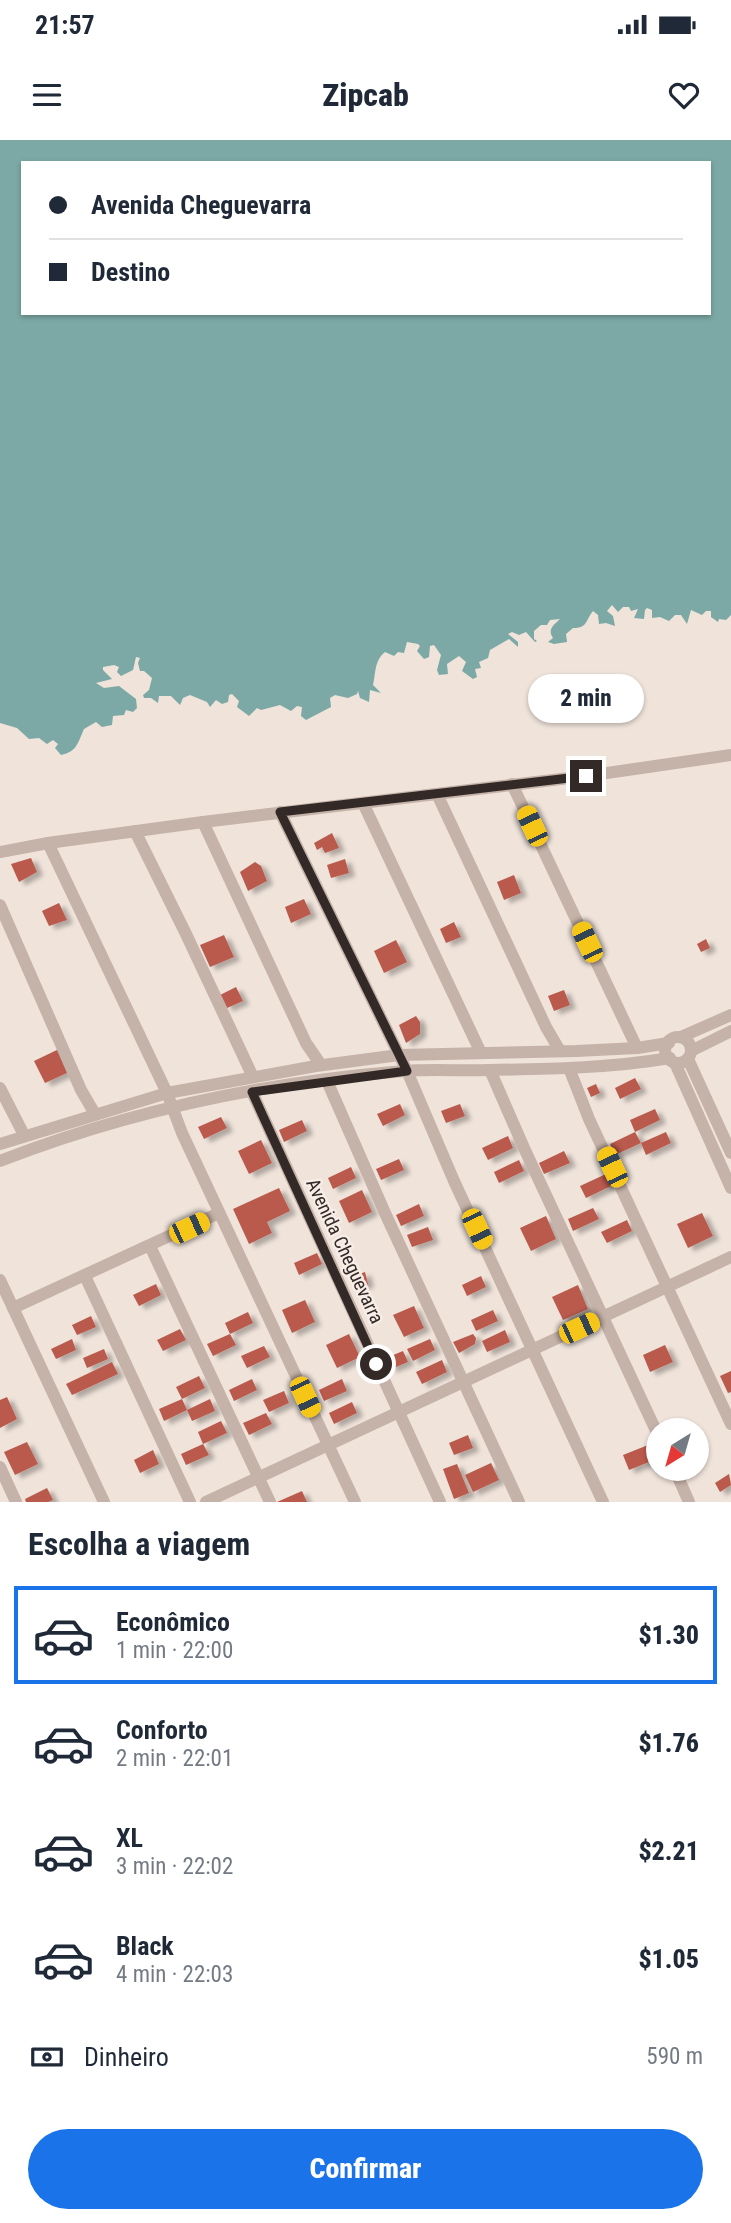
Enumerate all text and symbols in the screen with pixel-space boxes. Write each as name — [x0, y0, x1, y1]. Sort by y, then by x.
text: 21:57 — [35, 10, 95, 40]
icon: menu — [28, 76, 66, 114]
text: Zipcab — [322, 76, 409, 114]
icon: heart — [665, 76, 703, 114]
text: Avenida Cheguevarra — [91, 190, 311, 220]
text: Destino — [91, 257, 170, 287]
callout: 2 min — [528, 674, 644, 724]
text: 2 min — [560, 685, 612, 712]
route end — [570, 760, 602, 792]
car — [514, 803, 551, 849]
car — [569, 919, 606, 965]
car — [594, 1144, 631, 1190]
street label: Avenida Cheguevarra — [301, 1175, 389, 1327]
car — [459, 1206, 496, 1252]
car — [166, 1210, 213, 1246]
car — [556, 1310, 603, 1346]
route start — [360, 1348, 392, 1380]
car — [287, 1374, 324, 1420]
north arrow — [646, 1418, 709, 1480]
map controls — [646, 1418, 709, 1481]
text: Escolha a viagem — [28, 1525, 250, 1563]
icon: car — [32, 1604, 95, 1667]
text: Econômico — [116, 1607, 230, 1637]
text: $1.30 — [638, 1620, 699, 1650]
text: 1 min · 22:00 — [116, 1637, 233, 1664]
icon: car — [32, 1712, 95, 1775]
text: Conforto — [116, 1715, 208, 1745]
text: $1.76 — [638, 1728, 699, 1758]
text: 2 min · 22:01 — [116, 1745, 233, 1772]
icon: car — [32, 1820, 95, 1883]
text: XL — [116, 1823, 143, 1853]
text: $2.21 — [638, 1836, 699, 1866]
text: 3 min · 22:02 — [116, 1853, 233, 1880]
icon: car — [32, 1928, 95, 1991]
text: Black — [116, 1931, 174, 1961]
text: $1.05 — [638, 1944, 699, 1974]
text: 4 min · 22:03 — [116, 1961, 233, 1988]
icon: cash — [28, 2038, 66, 2076]
text: Dinheiro — [84, 2042, 169, 2072]
text: 590 m — [646, 2043, 703, 2070]
button: Confirmar — [28, 2129, 703, 2209]

